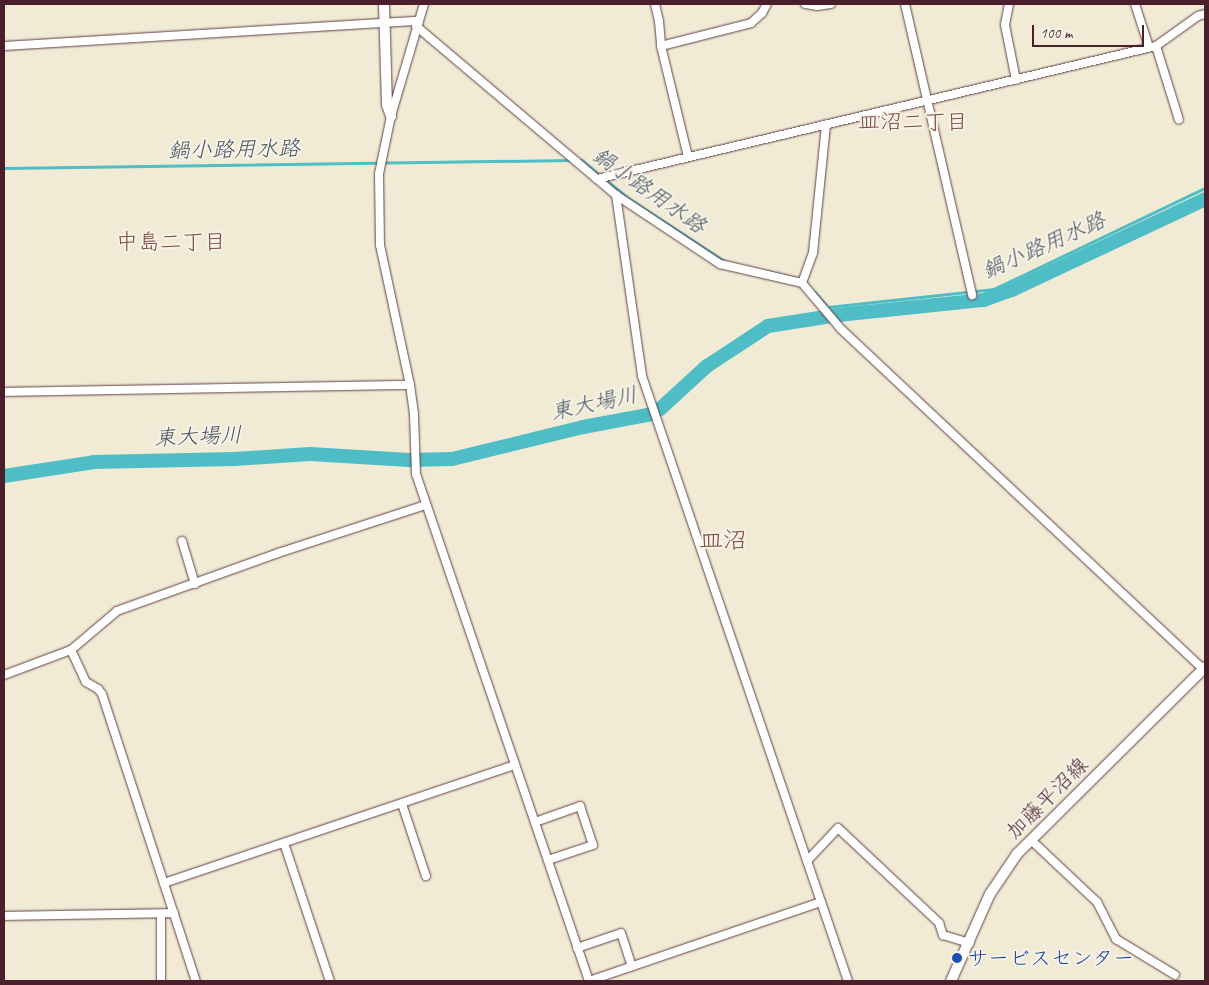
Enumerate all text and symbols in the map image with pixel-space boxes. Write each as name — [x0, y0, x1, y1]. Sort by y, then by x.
scale bar — [1034, 15, 1146, 47]
text: 100 m — [1040, 24, 1072, 43]
district label: 皿沼二丁目 — [858, 110, 968, 136]
water label: 鍋小路用水路 — [168, 136, 300, 164]
water label: 鍋小路用水路 — [587, 142, 711, 240]
water label: 鍋小路用水路 — [978, 207, 1110, 285]
district label: 中島二丁目 — [116, 230, 226, 256]
water label: 東大場川 — [548, 382, 640, 426]
water label: 東大場川 — [154, 422, 242, 452]
district label: 皿沼 — [699, 527, 747, 555]
street label: 加藤平沼線 — [1001, 752, 1093, 844]
place label: サービスセンター — [967, 945, 1135, 971]
marker: サービスセンター — [951, 952, 963, 964]

